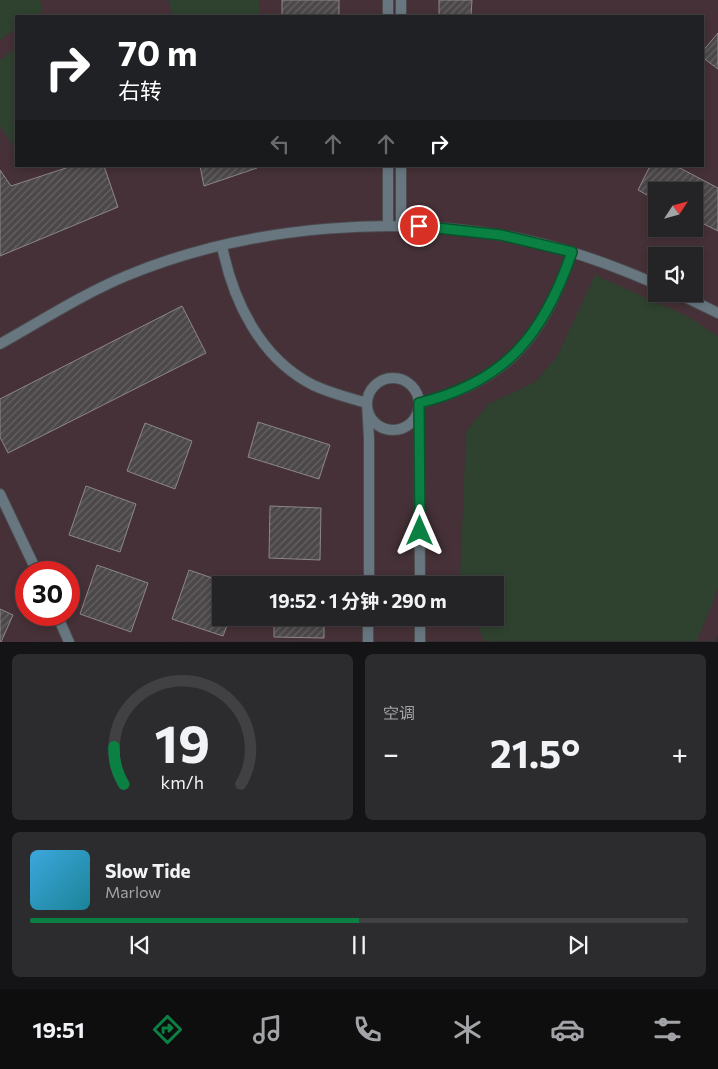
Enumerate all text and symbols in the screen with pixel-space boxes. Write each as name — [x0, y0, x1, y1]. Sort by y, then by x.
text: 70 m — [118, 30, 198, 73]
icon: right — [35, 35, 100, 100]
text: 右转 — [118, 77, 162, 104]
icon: left — [266, 130, 294, 158]
icon: ahead — [319, 130, 347, 158]
icon: ahead — [372, 130, 400, 158]
icon: right — [425, 130, 453, 158]
north arrow — [648, 182, 702, 238]
map controls — [648, 182, 703, 302]
pin — [398, 205, 440, 247]
icon: arrive — [405, 212, 433, 240]
button: sound — [648, 247, 703, 302]
position arrow — [393, 504, 445, 556]
speed limit sign: 30 — [15, 561, 80, 626]
text: 19:52 · 1 分钟 · 290 m — [269, 589, 447, 612]
text: 空调 — [383, 703, 415, 722]
text: 19 — [155, 710, 210, 774]
text: 21.5° — [490, 729, 580, 776]
text: − — [383, 736, 399, 770]
text: + — [672, 736, 688, 770]
text: km/h — [161, 771, 204, 793]
text: Slow Tide — [105, 859, 191, 882]
text: Marlow — [105, 882, 161, 901]
icon: previous — [126, 931, 154, 959]
icon: pause — [345, 931, 373, 959]
icon: next — [564, 931, 592, 959]
icon: directions — [150, 1012, 185, 1047]
icon: music — [250, 1012, 285, 1047]
icon: phone — [350, 1012, 385, 1047]
icon: climate — [450, 1012, 485, 1047]
icon: car — [550, 1012, 585, 1047]
icon: filters — [650, 1012, 685, 1047]
text: 19:51 — [33, 1016, 85, 1043]

